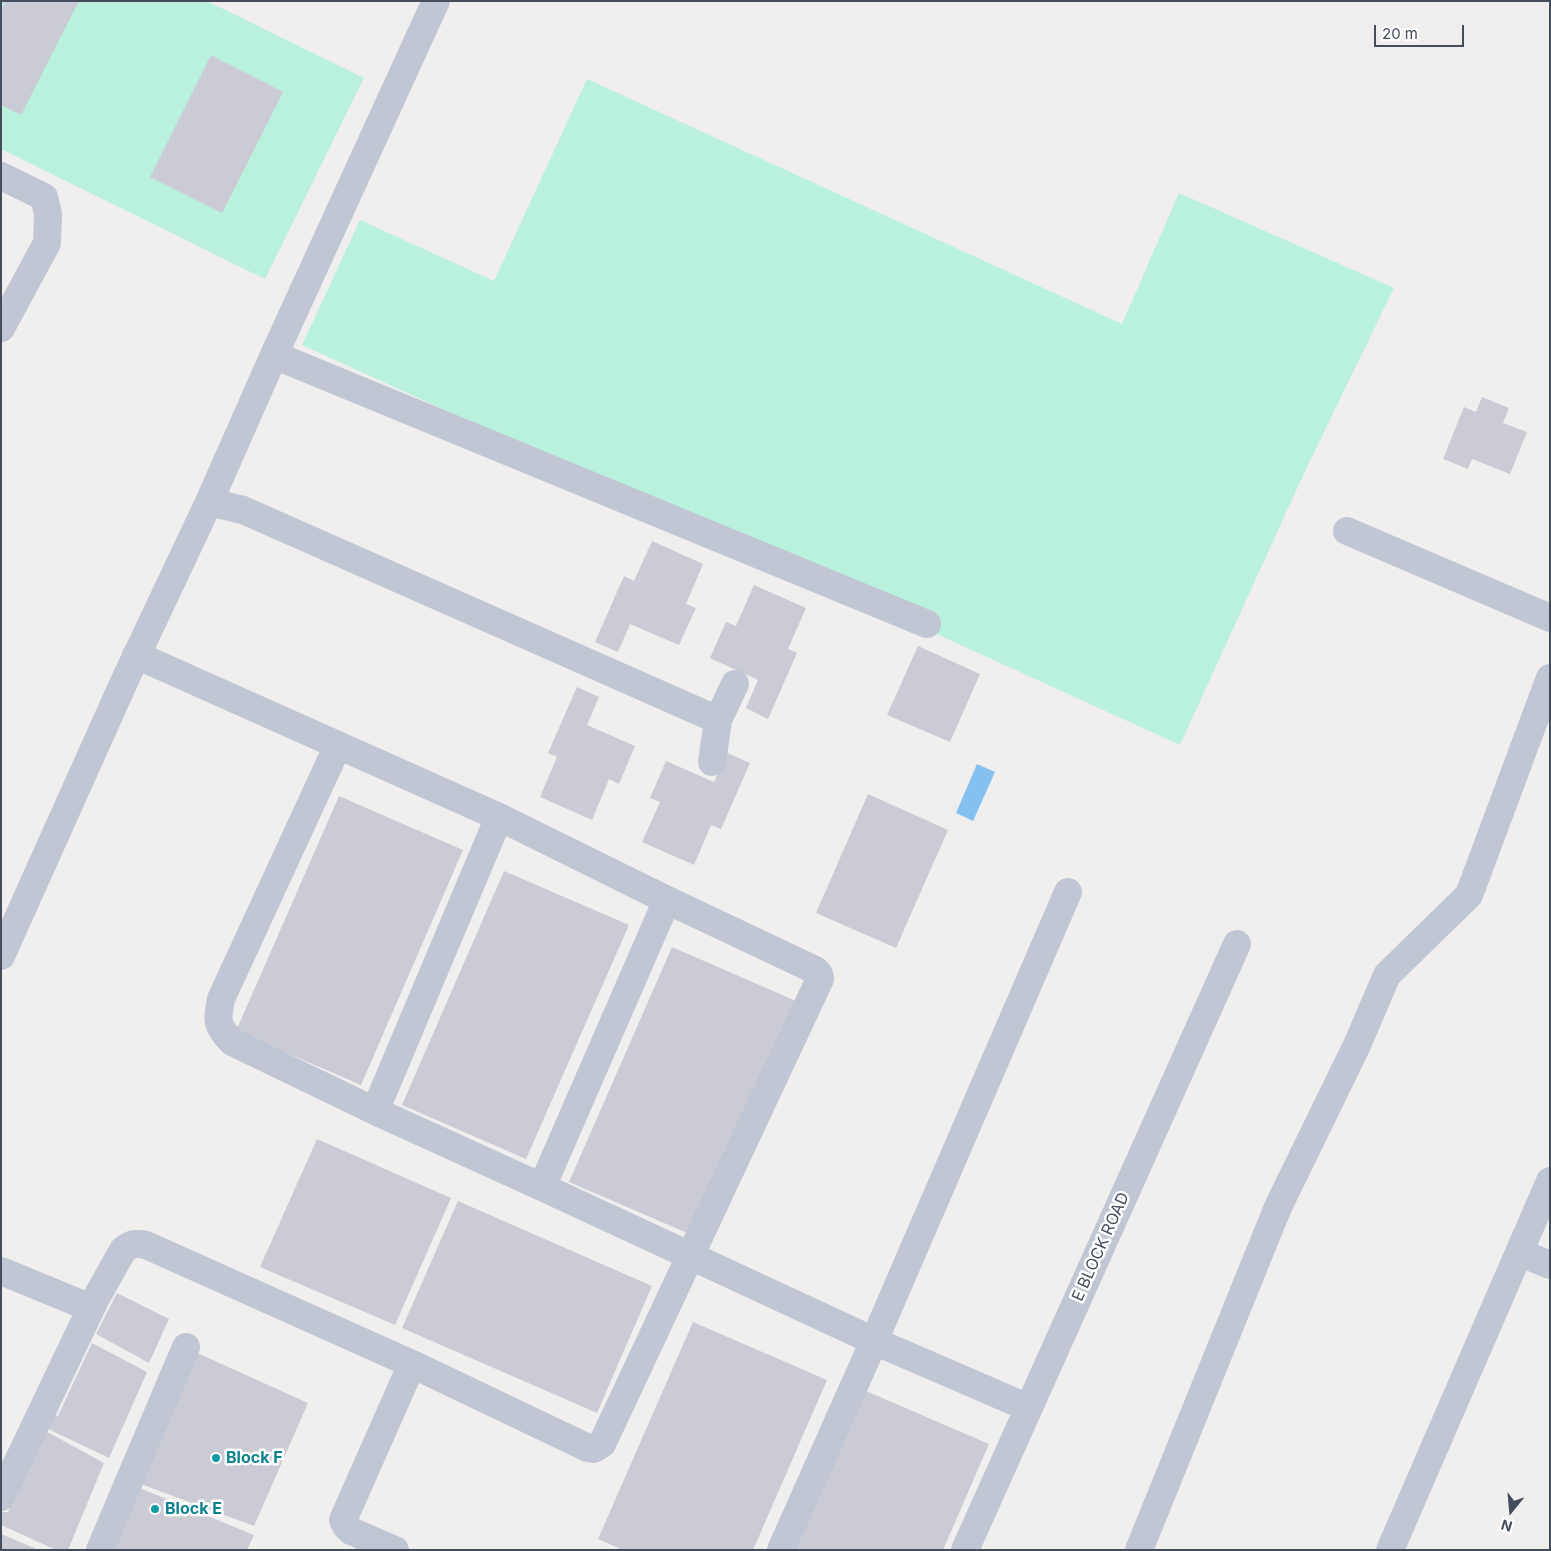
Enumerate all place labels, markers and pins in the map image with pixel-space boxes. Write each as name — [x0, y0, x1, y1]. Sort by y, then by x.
place label: Block F — [226, 1448, 283, 1468]
marker: Block F — [210, 1452, 222, 1464]
place label: Block E — [165, 1499, 222, 1519]
marker: Block E — [149, 1503, 161, 1515]

